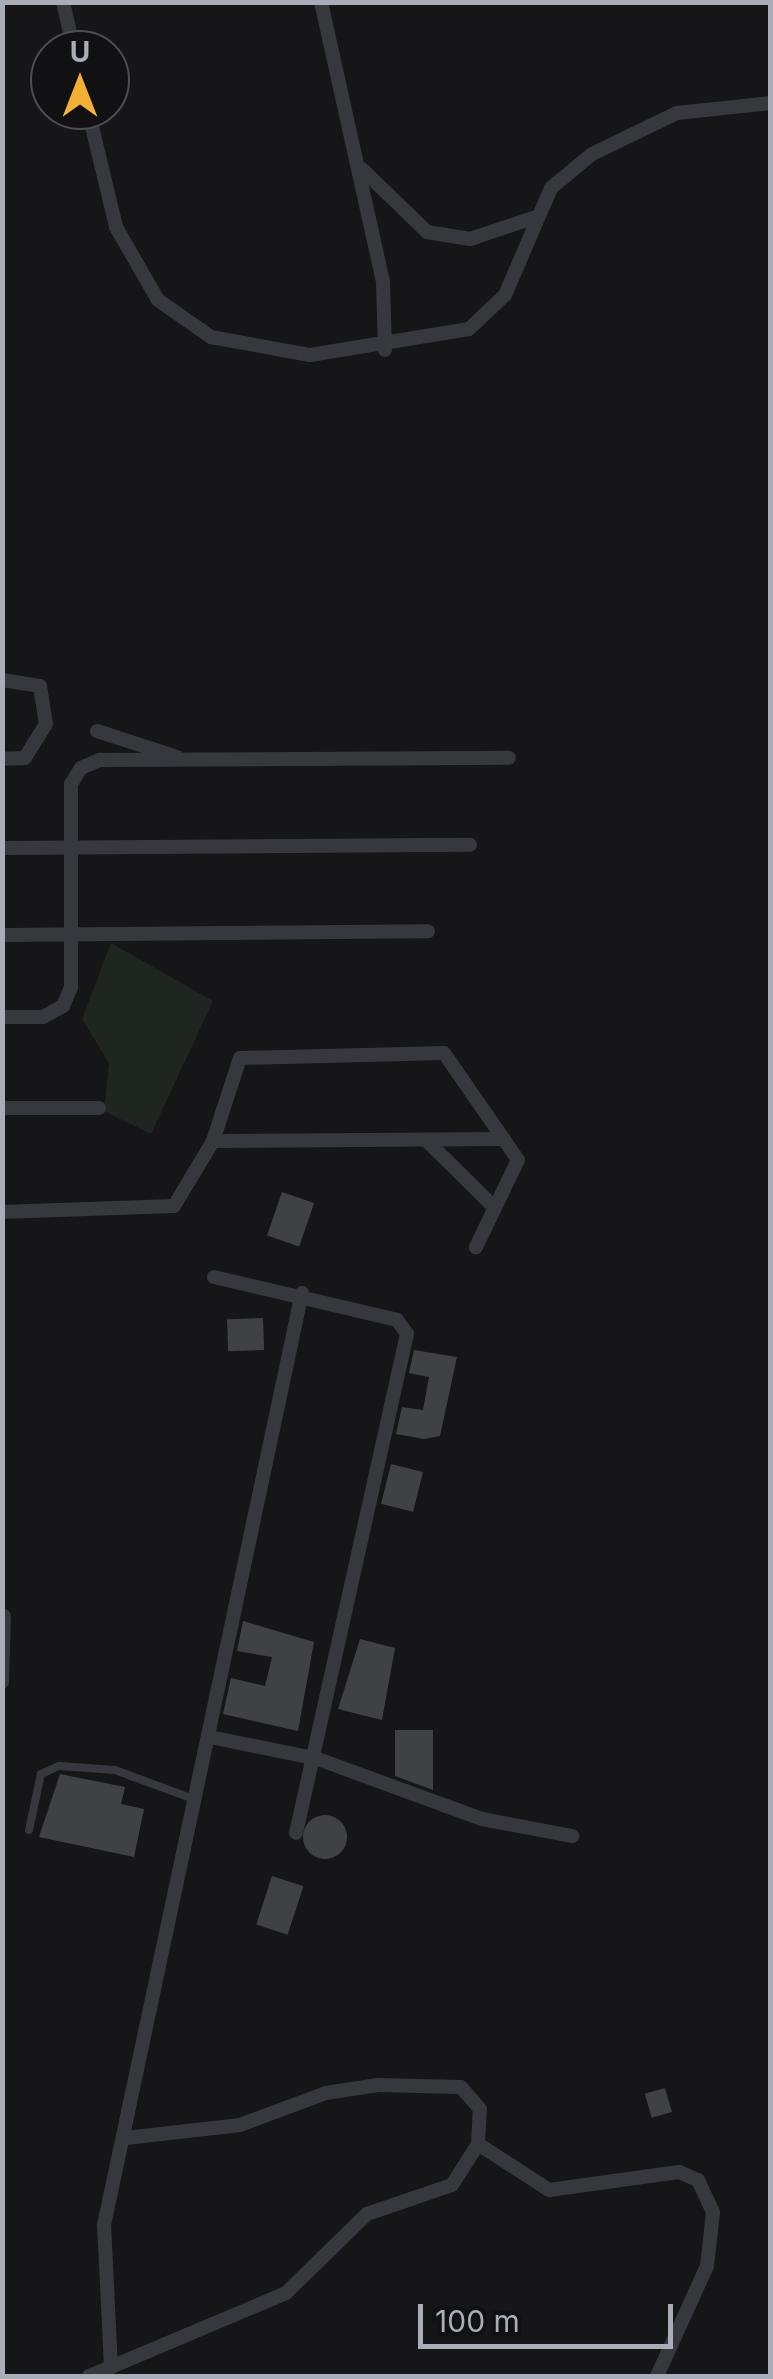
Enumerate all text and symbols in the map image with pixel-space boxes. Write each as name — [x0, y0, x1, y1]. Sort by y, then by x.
north arrow — [30, 30, 130, 130]
text: U — [70, 35, 90, 69]
scale bar — [423, 2284, 678, 2346]
text: 100 m — [435, 2303, 520, 2339]

